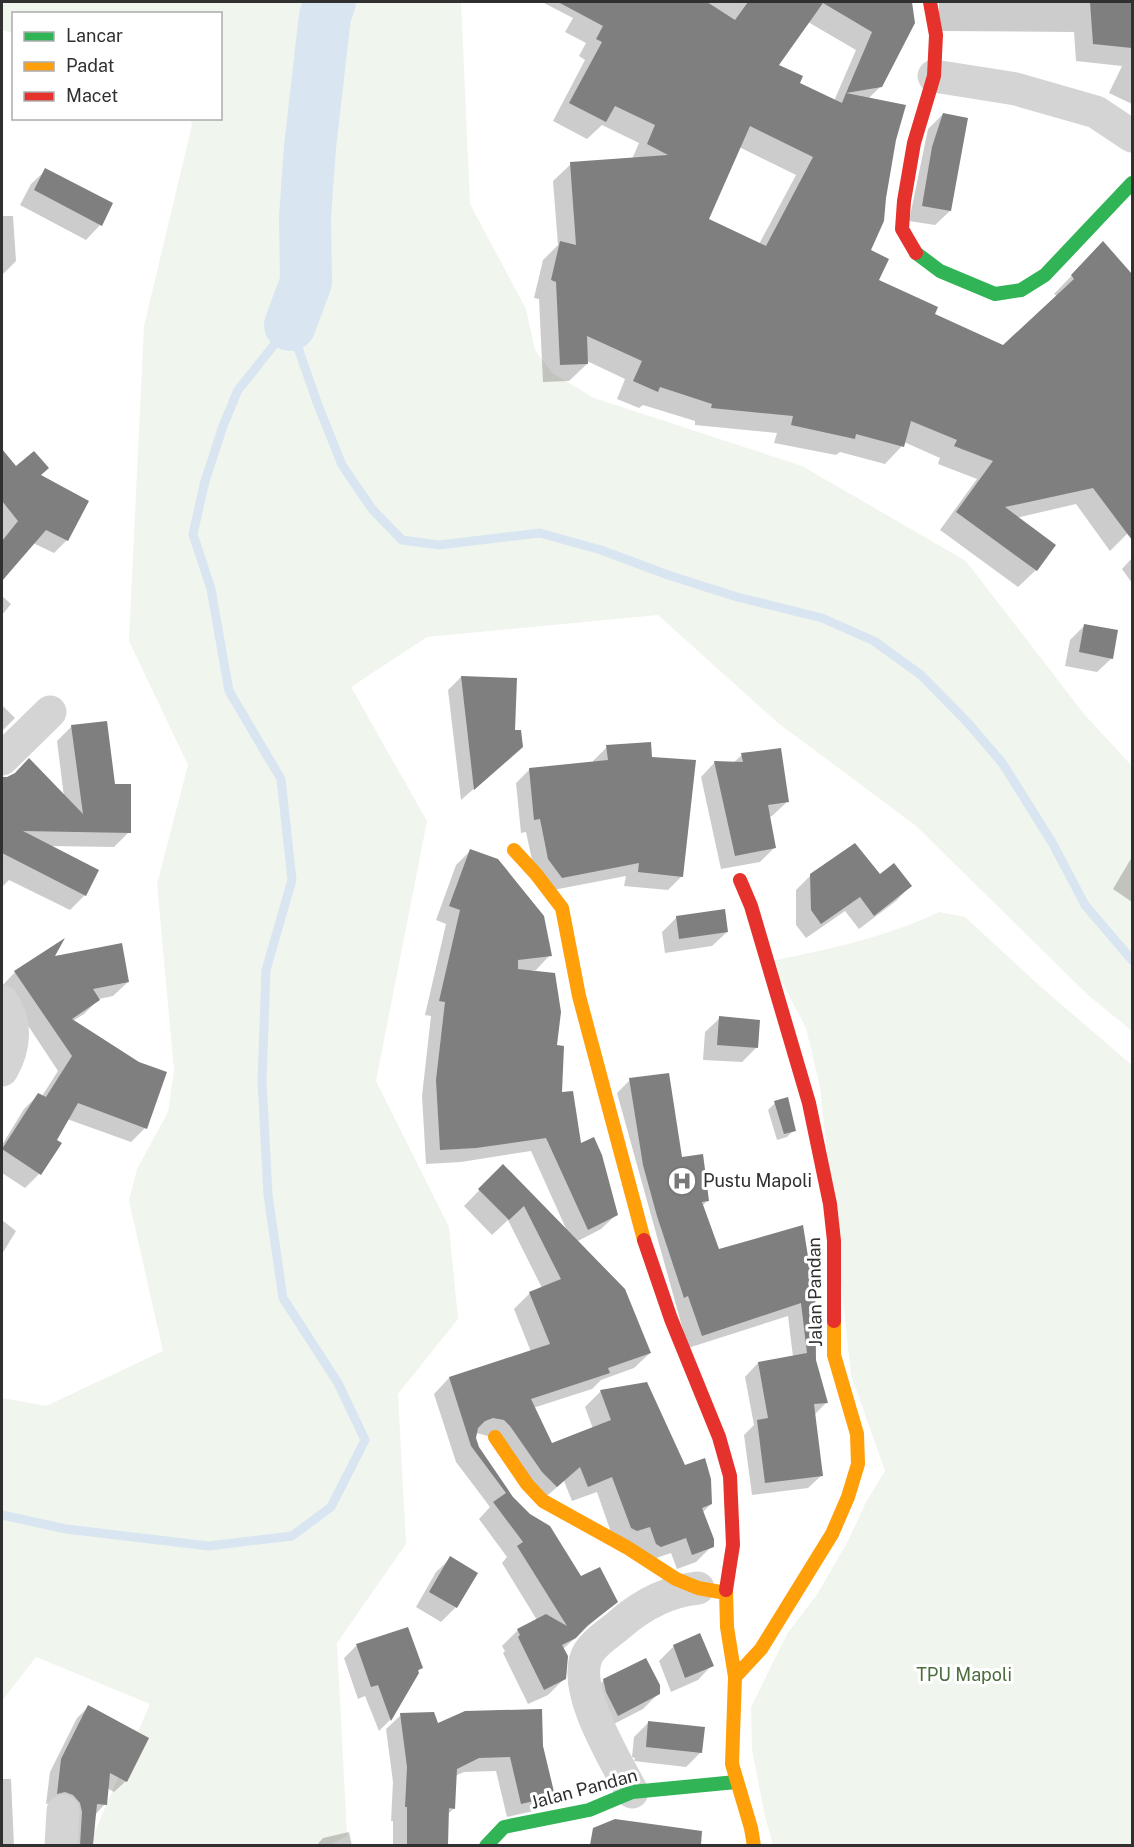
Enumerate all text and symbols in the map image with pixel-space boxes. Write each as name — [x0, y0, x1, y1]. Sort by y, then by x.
legend — [12, 12, 222, 120]
text: Lancar — [66, 25, 123, 46]
text: Padat — [66, 55, 115, 76]
text: Macet — [66, 85, 118, 106]
hospital icon: Pustu Mapoli — [666, 1165, 698, 1197]
place label: Pustu Mapoli — [703, 1170, 812, 1191]
street label: Jalan Pandan — [803, 1237, 826, 1347]
park label: TPU Mapoli — [916, 1664, 1012, 1685]
street label: Jalan Pandan — [528, 1764, 640, 1813]

